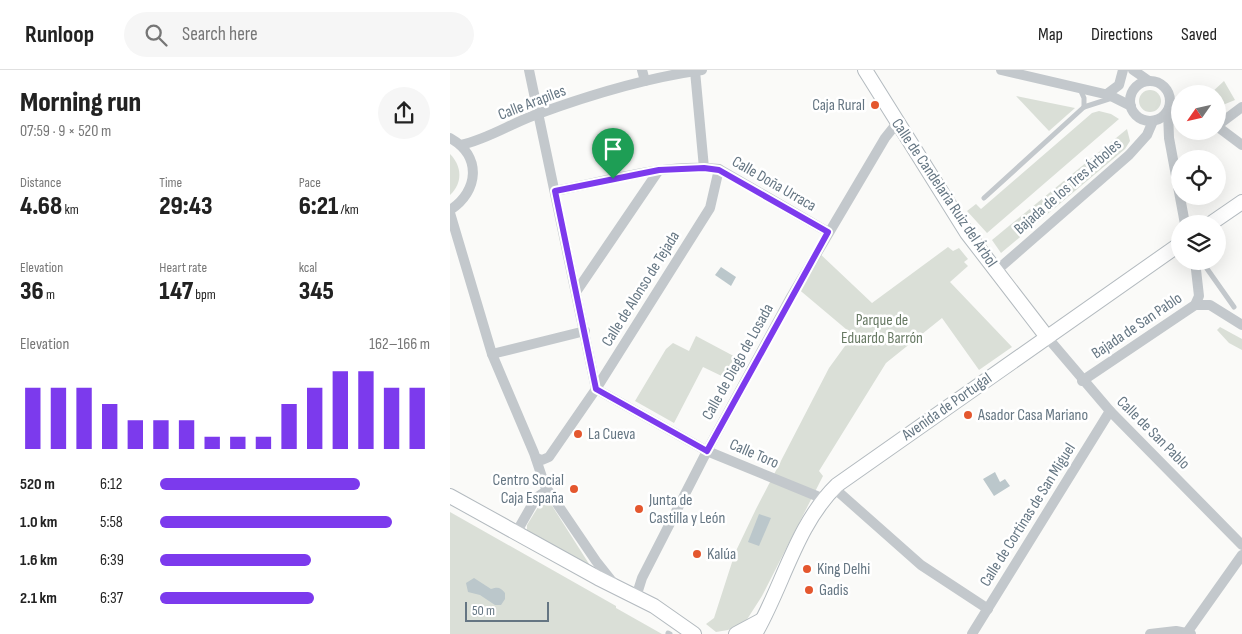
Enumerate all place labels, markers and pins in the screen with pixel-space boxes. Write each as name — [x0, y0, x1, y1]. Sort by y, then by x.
place label: Caja Rural — [812, 96, 865, 115]
marker: Caja Rural — [869, 99, 881, 111]
pin — [592, 128, 634, 179]
place label: Asador Casa Mariano — [977, 406, 1088, 425]
marker: Asador Casa Mariano — [962, 409, 974, 421]
place label: La Cueva — [588, 425, 635, 444]
marker: La Cueva — [572, 428, 584, 440]
place label: Centro Social Caja España — [493, 471, 564, 508]
marker: Centro Social Caja España — [568, 483, 580, 495]
place label: Junta de Castilla y León — [648, 491, 725, 528]
marker: Junta de Castilla y León — [633, 503, 645, 515]
place label: Kalúa — [707, 545, 736, 564]
marker: Kalúa — [691, 548, 703, 560]
place label: King Delhi — [817, 560, 870, 579]
marker: King Delhi — [801, 563, 813, 575]
place label: Gadis — [819, 581, 849, 600]
marker: Gadis — [803, 584, 815, 596]

